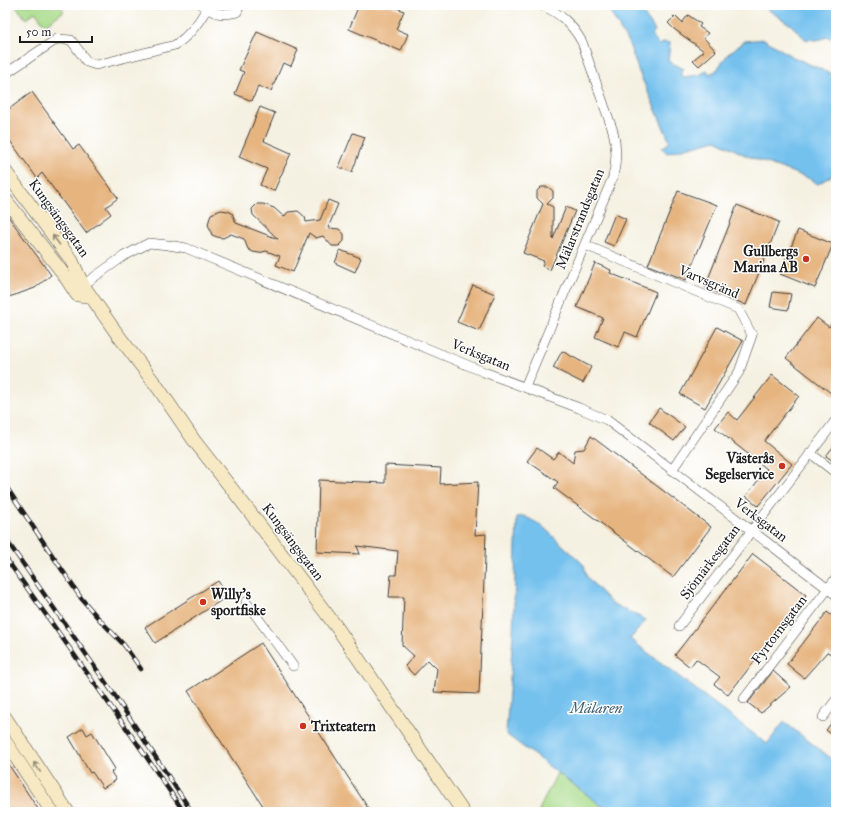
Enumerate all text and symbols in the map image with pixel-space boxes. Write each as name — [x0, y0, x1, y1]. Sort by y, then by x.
scale bar — [20, 18, 92, 44]
text: 50 m — [26, 25, 51, 39]
street label: Mälarstrandsgatan — [552, 166, 608, 272]
street label: Kungsängsgatan — [25, 176, 93, 261]
one-way arrow — [52, 235, 61, 246]
place label: Gullbergs Marina AB — [733, 243, 798, 276]
marker: Gullbergs Marina AB — [801, 254, 811, 264]
street label: Varvsgränd — [675, 261, 742, 302]
street label: Verksgatan — [448, 335, 513, 375]
place label: Västerås Segelservice — [705, 450, 774, 484]
marker: Västerås Segelservice — [777, 461, 787, 471]
street label: Verksgatan — [730, 494, 791, 546]
street label: Kungsängsgatan — [258, 500, 328, 584]
street label: Sjömärkesgatan — [676, 521, 744, 603]
place label: Willy's sportfiske — [211, 586, 266, 620]
street label: Fyrtornsgatan — [748, 592, 811, 668]
marker: Willy's sportfiske — [198, 597, 208, 607]
water label: Mälaren — [568, 699, 622, 717]
place label: Trixteatern — [310, 718, 376, 735]
marker: Trixteatern — [298, 721, 308, 731]
one-way arrow — [33, 761, 42, 772]

